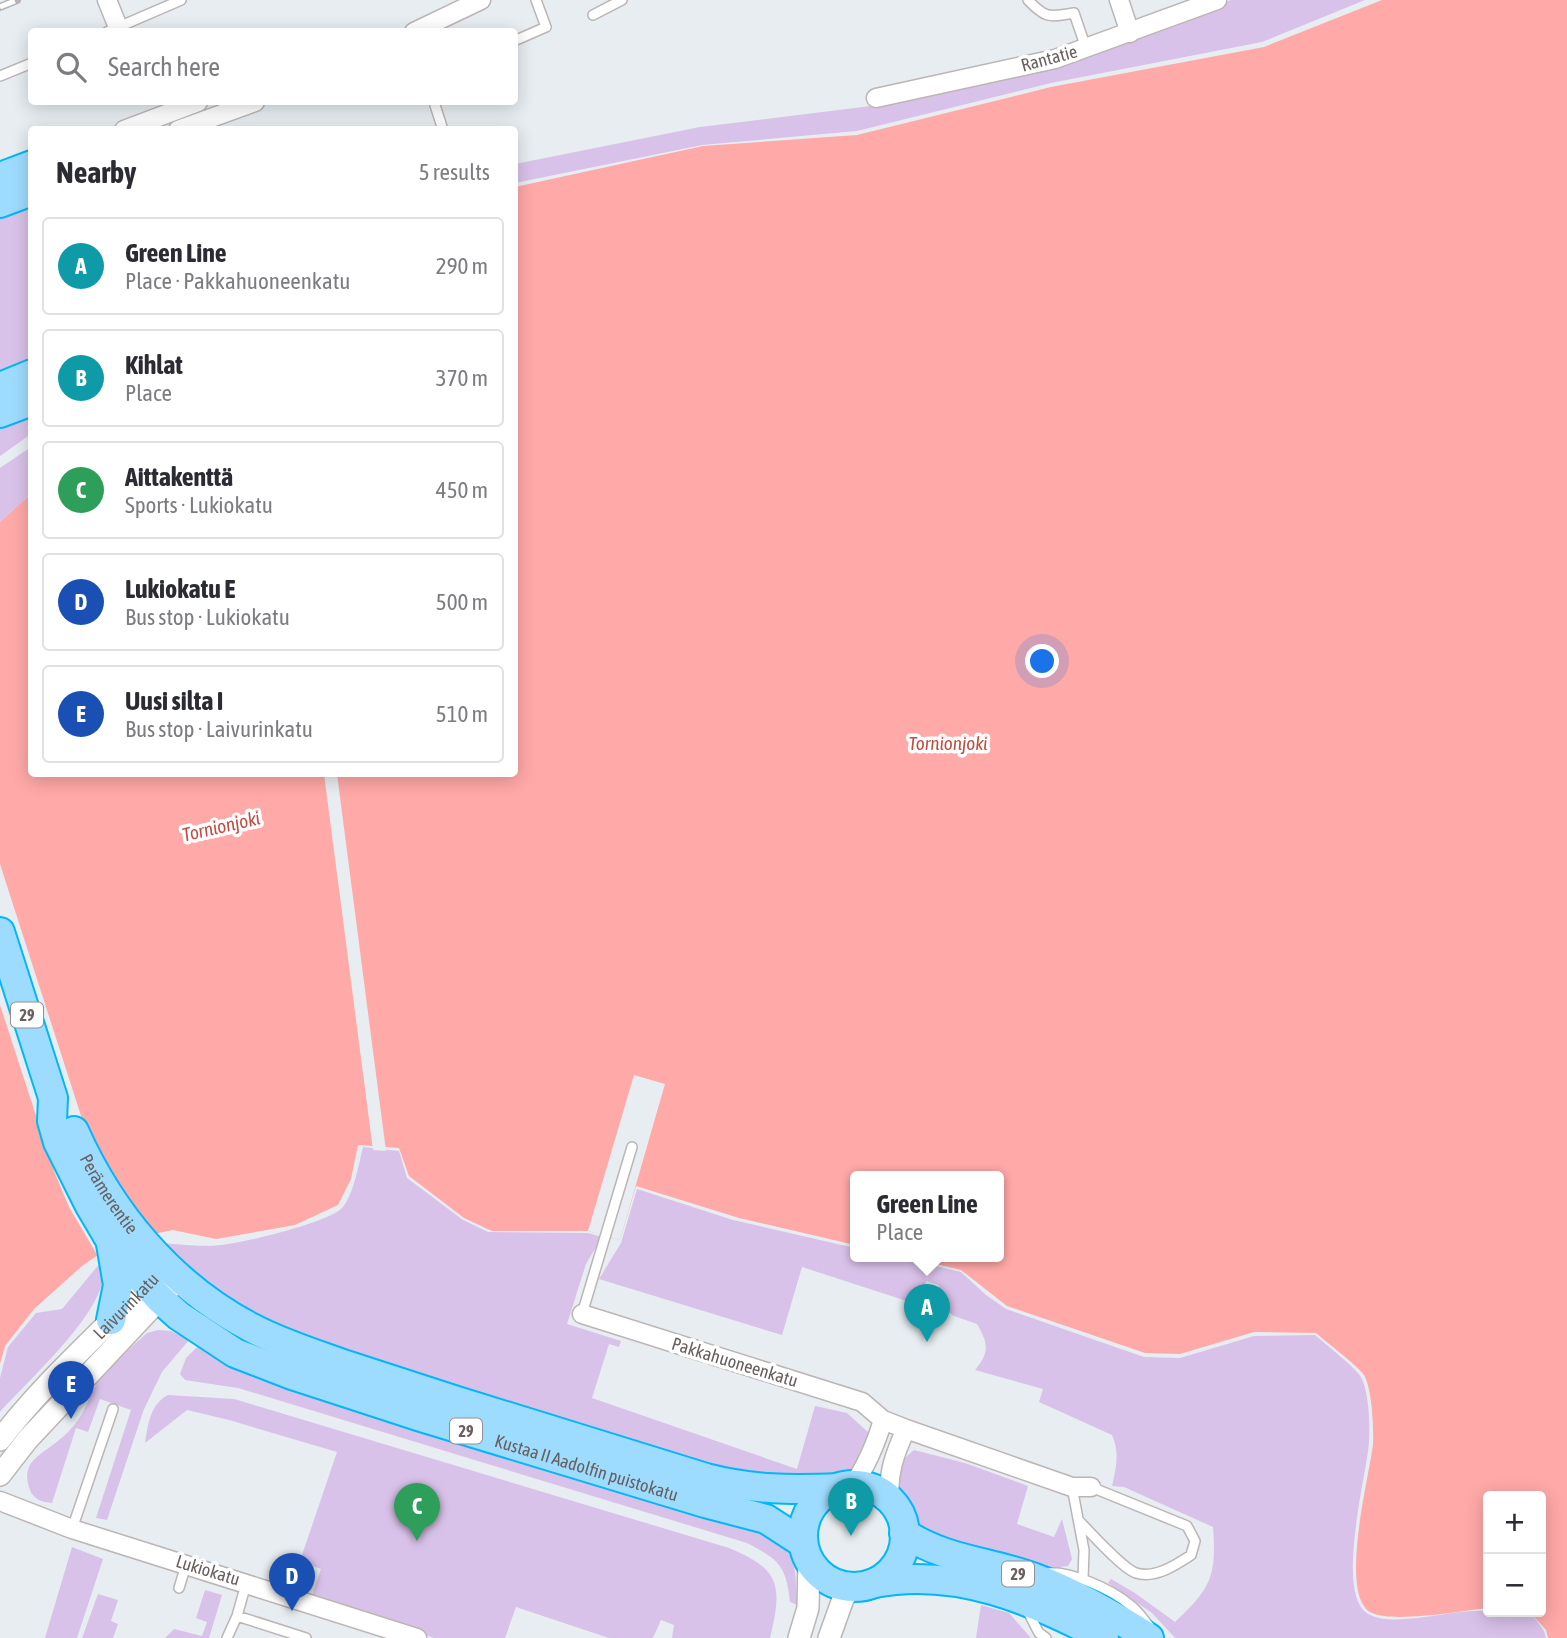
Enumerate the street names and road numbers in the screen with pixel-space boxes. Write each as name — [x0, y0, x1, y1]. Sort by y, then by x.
street label: Rantatie — [1019, 40, 1079, 76]
road number: 29 — [11, 1002, 43, 1028]
street label: Perämerentie — [76, 1150, 143, 1238]
street label: Laivurinkatu — [89, 1268, 162, 1343]
street label: Pakkahuoneenkatu — [669, 1333, 801, 1391]
road number: 29 — [450, 1418, 482, 1443]
street label: Kustaa II Aadolfin puistokatu — [492, 1430, 681, 1505]
street label: Lukiokatu — [173, 1550, 243, 1590]
road number: 29 — [1002, 1562, 1034, 1586]

